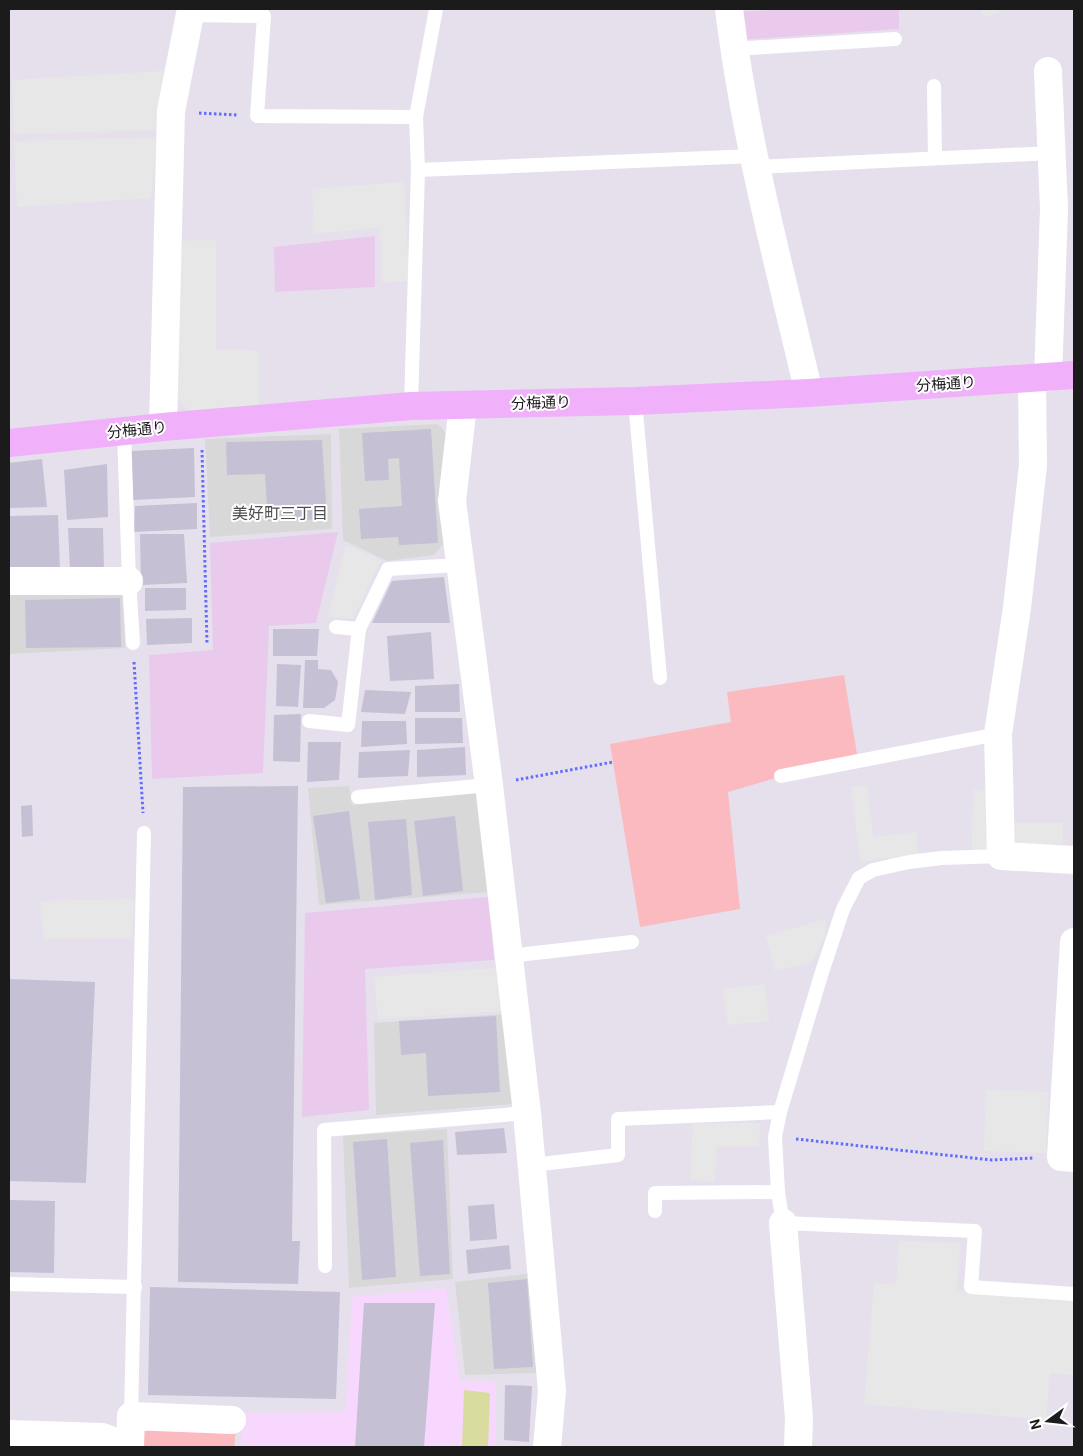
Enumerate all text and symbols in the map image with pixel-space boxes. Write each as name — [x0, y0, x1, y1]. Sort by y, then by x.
street label: 分梅通り — [915, 373, 977, 395]
street label: 分梅通り — [511, 393, 571, 413]
street label: 分梅通り — [106, 418, 168, 442]
district label: 美好町三丁目 — [232, 504, 328, 523]
north arrow — [1023, 1396, 1073, 1446]
text: N — [1026, 1418, 1044, 1431]

